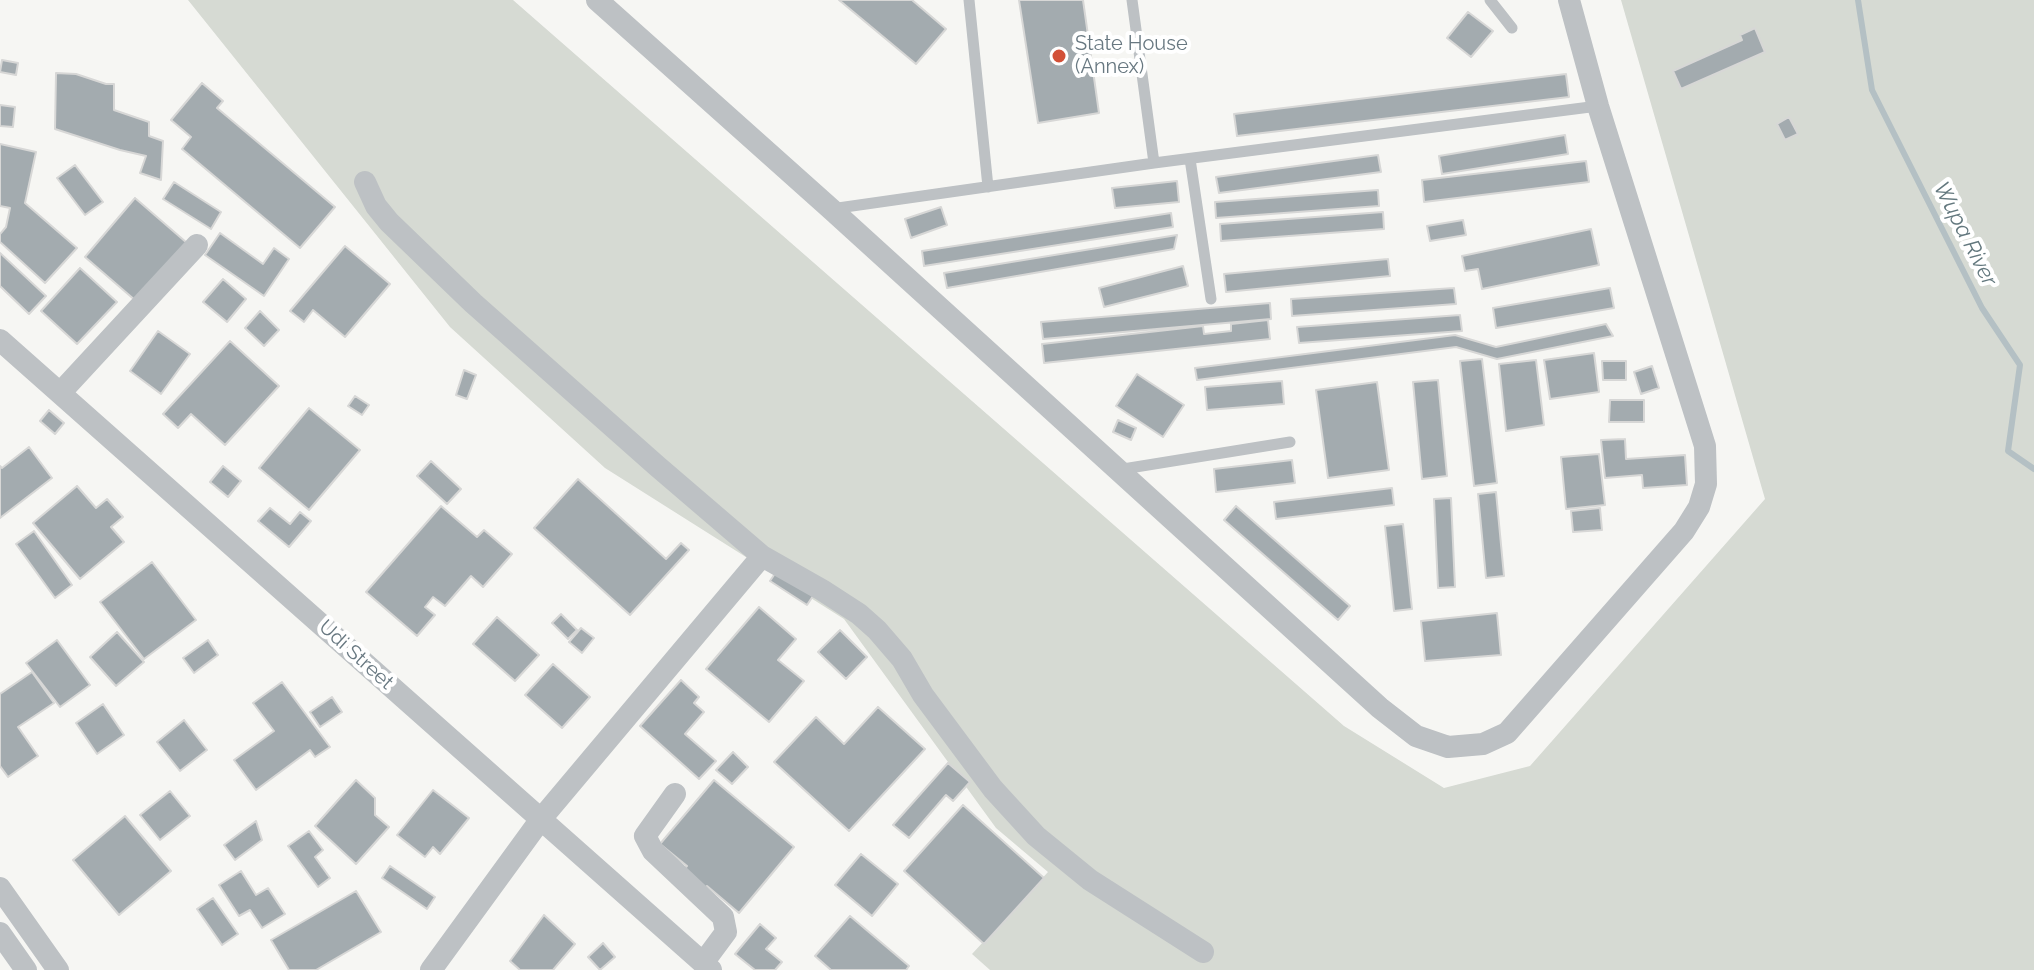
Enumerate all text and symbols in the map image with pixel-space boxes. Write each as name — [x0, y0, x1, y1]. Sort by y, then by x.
place label: State House (Annex) — [1075, 32, 1188, 79]
marker: State House (Annex) — [1050, 47, 1068, 65]
water label: Wupa River — [1927, 177, 2003, 291]
street label: Udi Street — [314, 615, 398, 695]

